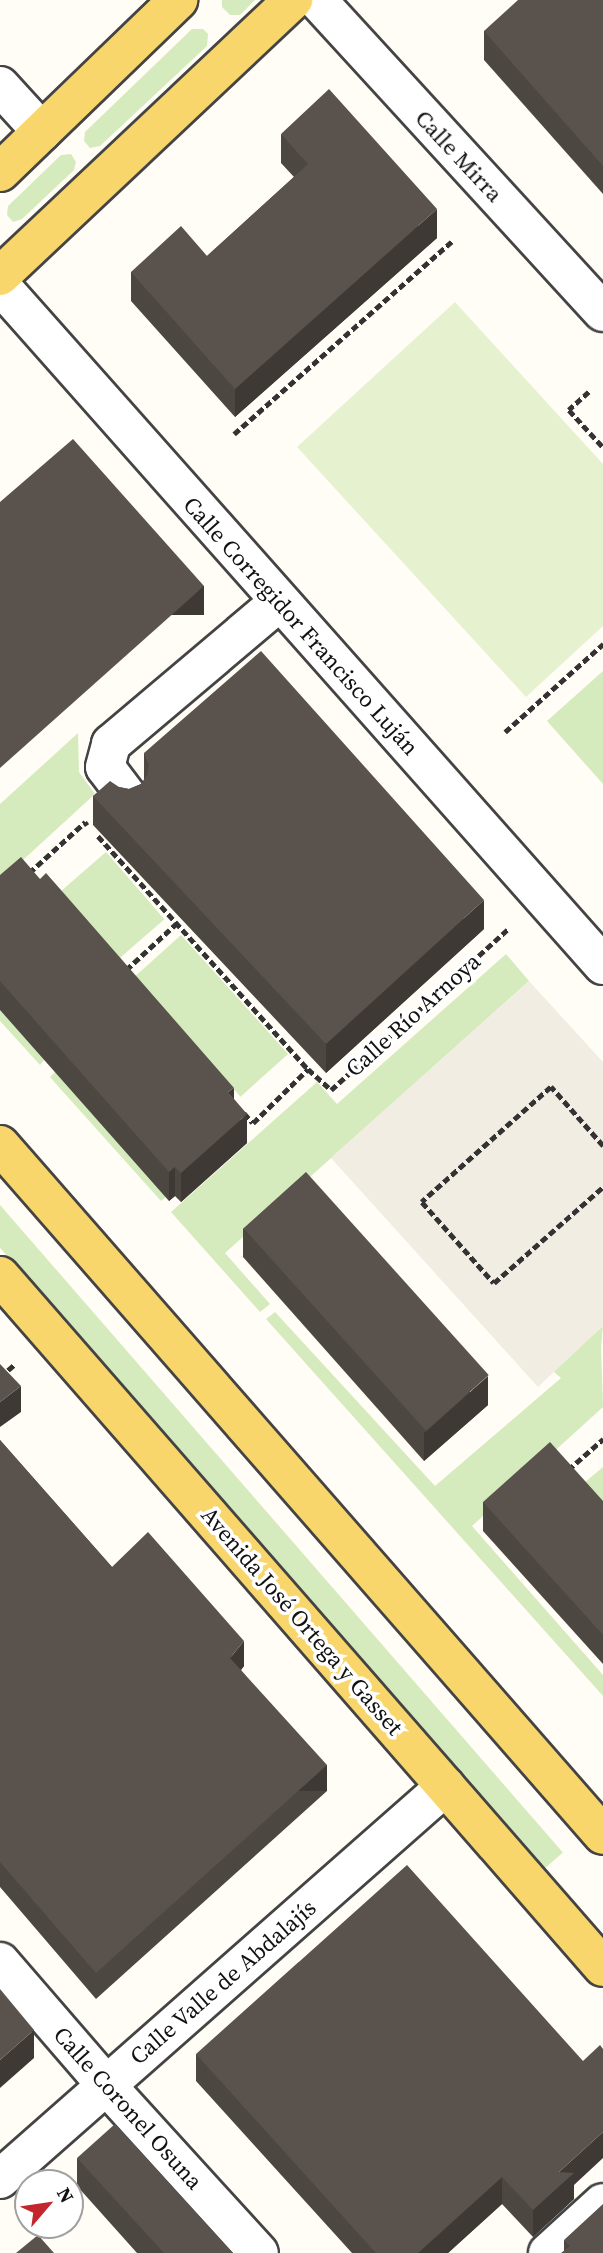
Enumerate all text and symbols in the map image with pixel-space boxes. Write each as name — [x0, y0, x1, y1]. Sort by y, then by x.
street label: Calle Mirra — [410, 104, 508, 208]
street label: Calle Corregidor Francisco Luján — [178, 491, 424, 761]
street label: Calle Río Arnoya — [340, 947, 486, 1083]
street label: Avenida José Ortega y Gasset — [195, 1501, 409, 1741]
street label: Calle Valle de Abdalajís — [124, 1894, 322, 2070]
street label: Calle Coronel Osuna — [48, 2021, 208, 2195]
north arrow — [14, 2169, 84, 2239]
text: N — [51, 2182, 80, 2207]

